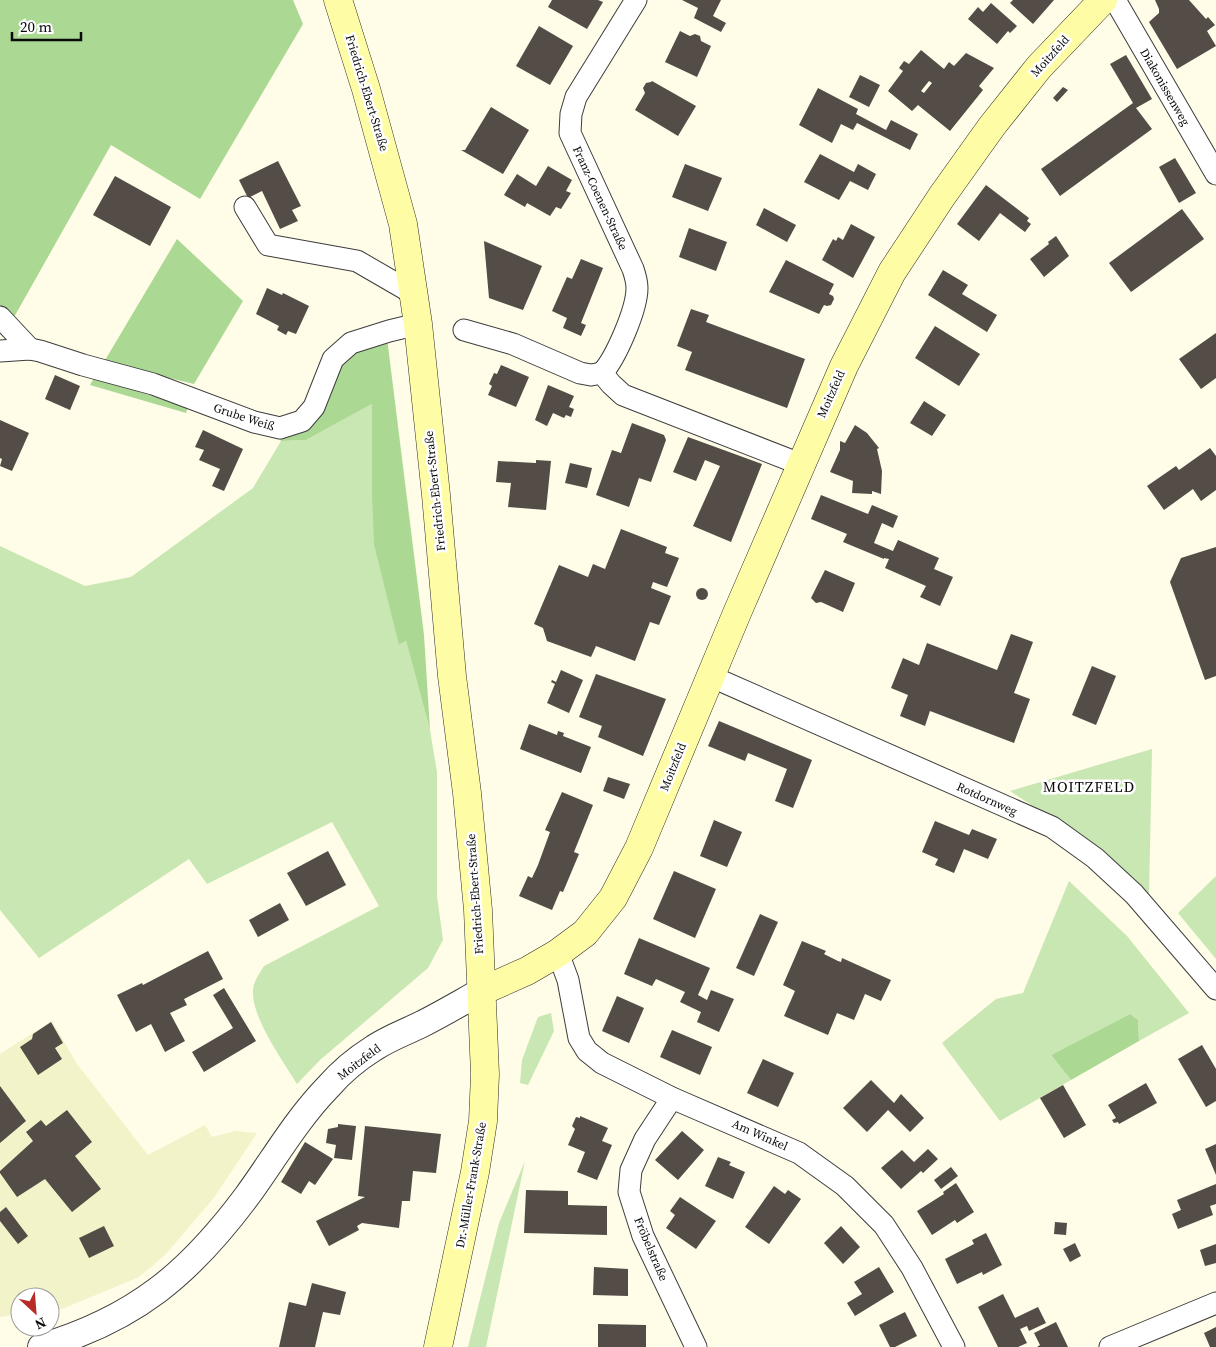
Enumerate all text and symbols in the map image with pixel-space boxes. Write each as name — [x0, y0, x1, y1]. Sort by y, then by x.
scale bar — [12, 10, 81, 42]
text: 20 m — [20, 16, 52, 37]
street label: Moitzfeld — [1027, 32, 1073, 80]
street label: Friedrich-Ebert-Straße — [342, 33, 392, 153]
street label: Diakonissenweg — [1136, 45, 1194, 129]
street label: Franz-Coenen-Straße — [569, 143, 631, 253]
street label: Moitzfeld — [813, 367, 849, 420]
street label: Grube Weiß — [211, 400, 277, 434]
street label: Friedrich-Ebert-Straße — [421, 430, 449, 552]
street label: Moitzfeld — [656, 740, 690, 793]
district label: MOITZFELD — [1043, 776, 1135, 797]
street label: Rotdornweg — [954, 779, 1020, 819]
street label: Friedrich-Ebert-Straße — [463, 833, 487, 955]
street label: Moitzfeld — [334, 1040, 384, 1084]
street label: Am Winkel — [730, 1116, 791, 1155]
street label: Dr.-Müller-Frank-Straße — [452, 1121, 490, 1249]
street label: Fröbelstraße — [630, 1215, 672, 1283]
north arrow — [10, 1287, 60, 1337]
text: N — [32, 1312, 50, 1335]

